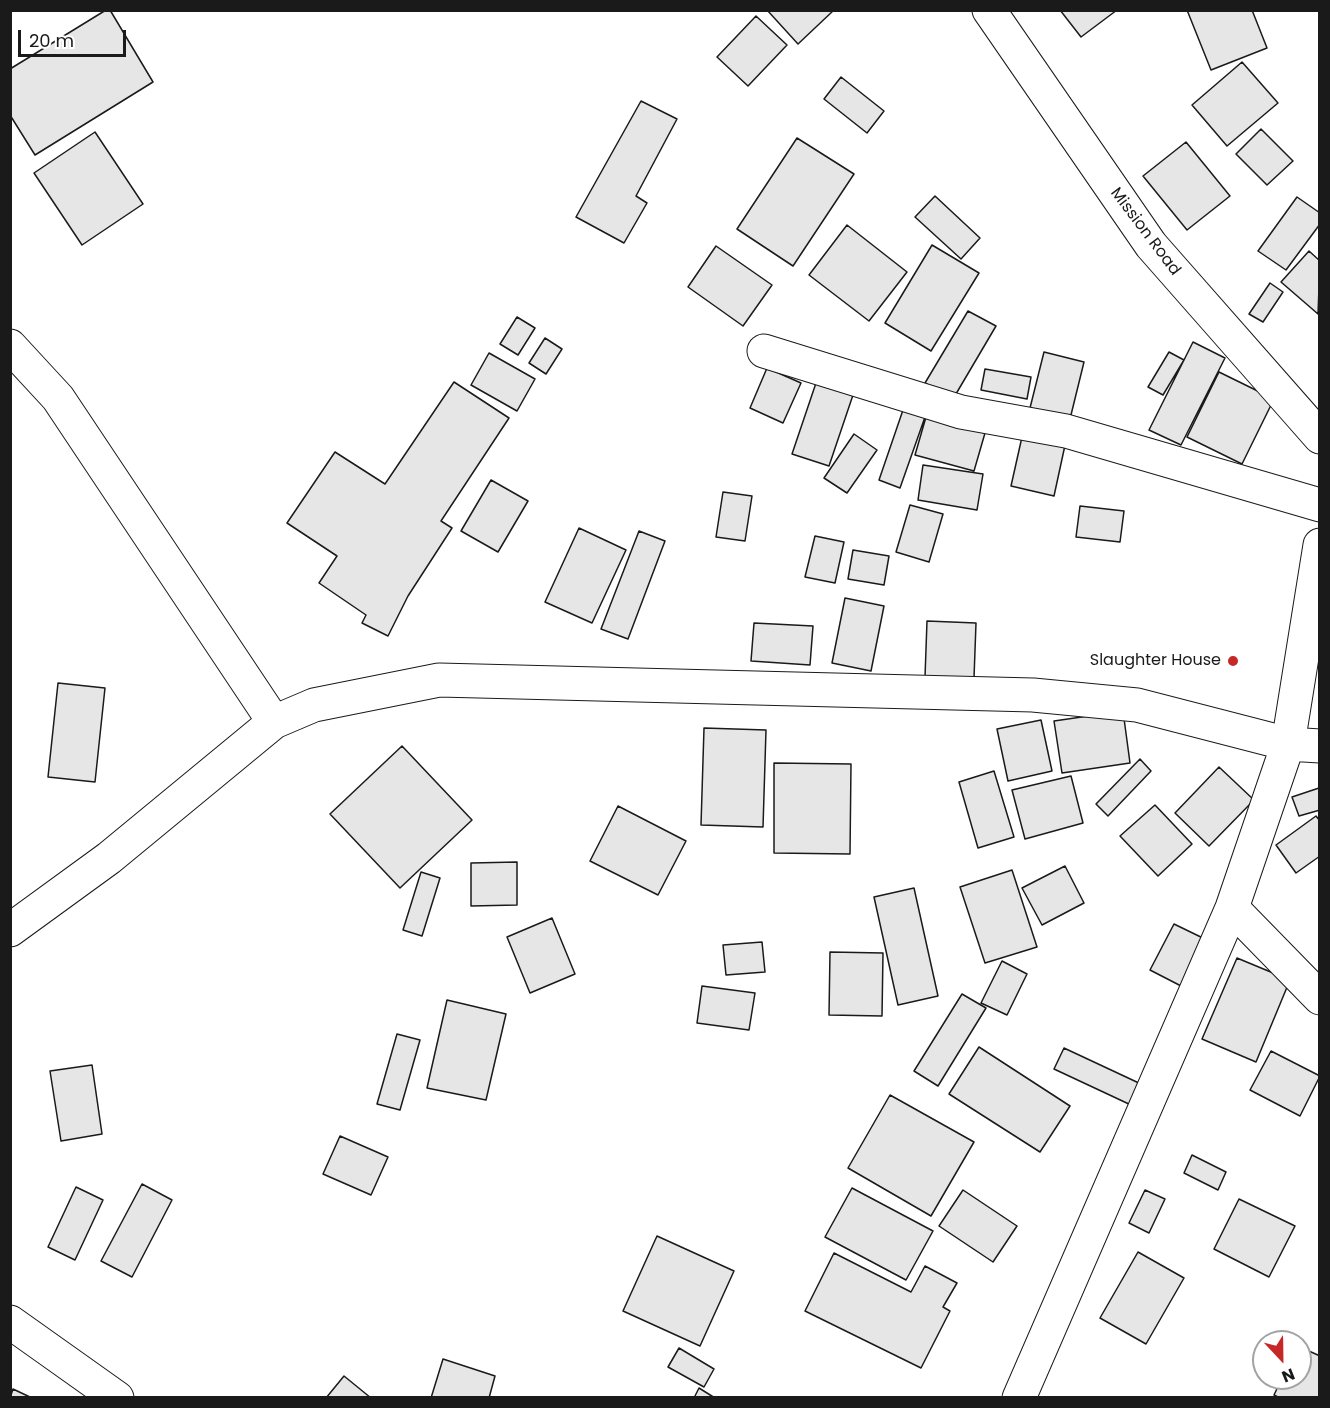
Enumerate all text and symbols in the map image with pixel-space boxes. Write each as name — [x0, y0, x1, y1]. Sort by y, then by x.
scale bar — [21, 18, 129, 56]
text: 20 m — [29, 28, 74, 53]
street label: Mission Road — [1106, 184, 1184, 280]
place label: Slaughter House — [1090, 651, 1221, 671]
marker: Slaughter House — [1226, 654, 1240, 668]
north arrow — [1252, 1330, 1312, 1390]
text: N — [1278, 1362, 1298, 1388]

